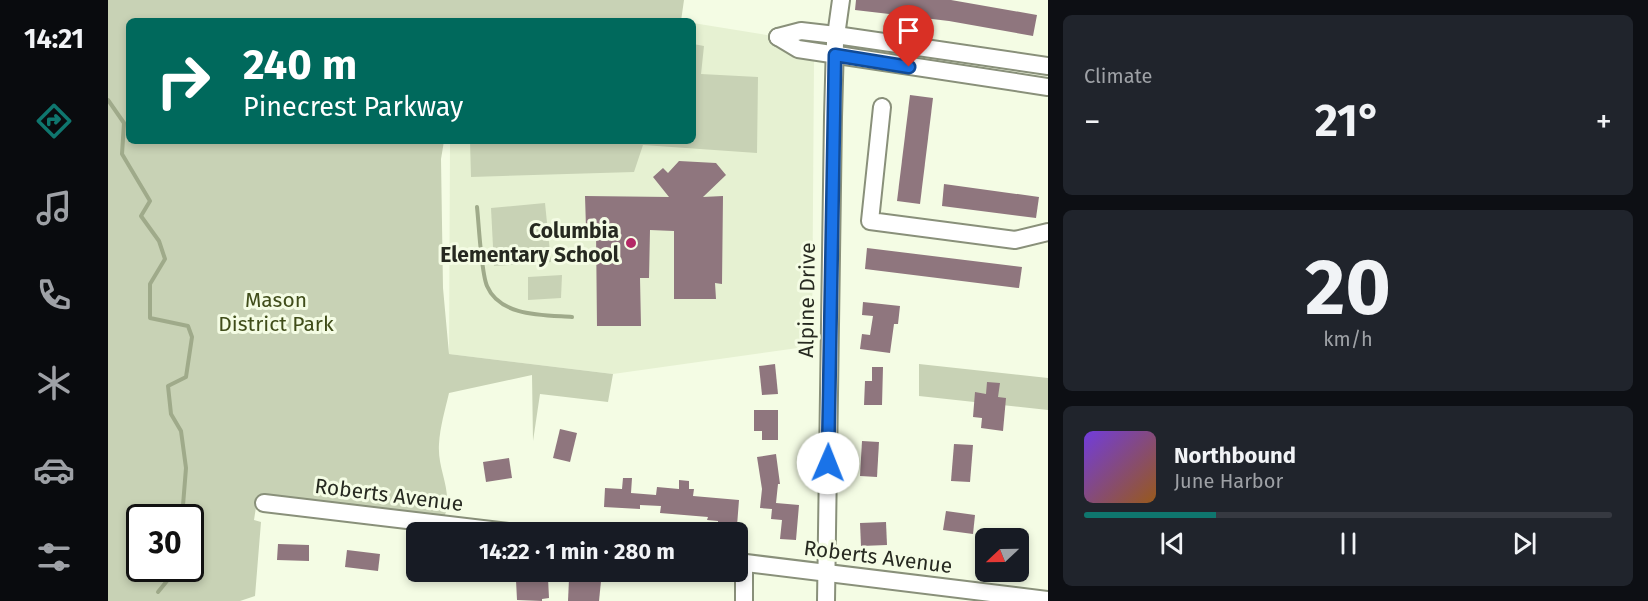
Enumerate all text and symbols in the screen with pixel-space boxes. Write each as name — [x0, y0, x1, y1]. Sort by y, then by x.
pin — [883, 5, 934, 67]
icon: arrive — [892, 14, 925, 47]
text: 14:21 — [24, 23, 84, 55]
text: 240 m — [243, 40, 357, 90]
icon: right — [144, 42, 222, 120]
text: Climate — [1084, 64, 1152, 88]
text: Pinecrest Parkway — [243, 91, 463, 123]
text: 21° — [1315, 94, 1381, 148]
icon: directions — [33, 100, 75, 142]
text: − — [1084, 102, 1101, 142]
text: + — [1596, 102, 1612, 142]
icon: music — [33, 187, 75, 229]
place label: Columbia Elementary School — [440, 218, 620, 268]
marker: Columbia Elementary School — [624, 236, 638, 250]
text: 20 — [1305, 241, 1391, 335]
street label: Alpine Drive — [793, 242, 821, 358]
icon: phone — [33, 274, 75, 316]
park label: Mason District Park — [218, 287, 334, 337]
text: km/h — [1323, 327, 1373, 351]
icon: climate — [33, 362, 75, 404]
position arrow — [796, 431, 860, 495]
text: Northbound — [1174, 442, 1296, 469]
icon: car — [33, 449, 75, 491]
text: June Harbor — [1174, 469, 1283, 493]
street label: Roberts Avenue — [313, 473, 465, 517]
speed limit sign: 30 — [126, 504, 204, 582]
icon: previous — [1156, 527, 1189, 560]
icon: pause — [1332, 527, 1365, 560]
icon: next — [1508, 527, 1541, 560]
north arrow — [975, 528, 1029, 582]
map controls — [975, 528, 1029, 582]
street label: Roberts Avenue — [802, 535, 954, 579]
icon: filters — [33, 536, 75, 578]
text: 14:22 · 1 min · 280 m — [479, 538, 675, 565]

